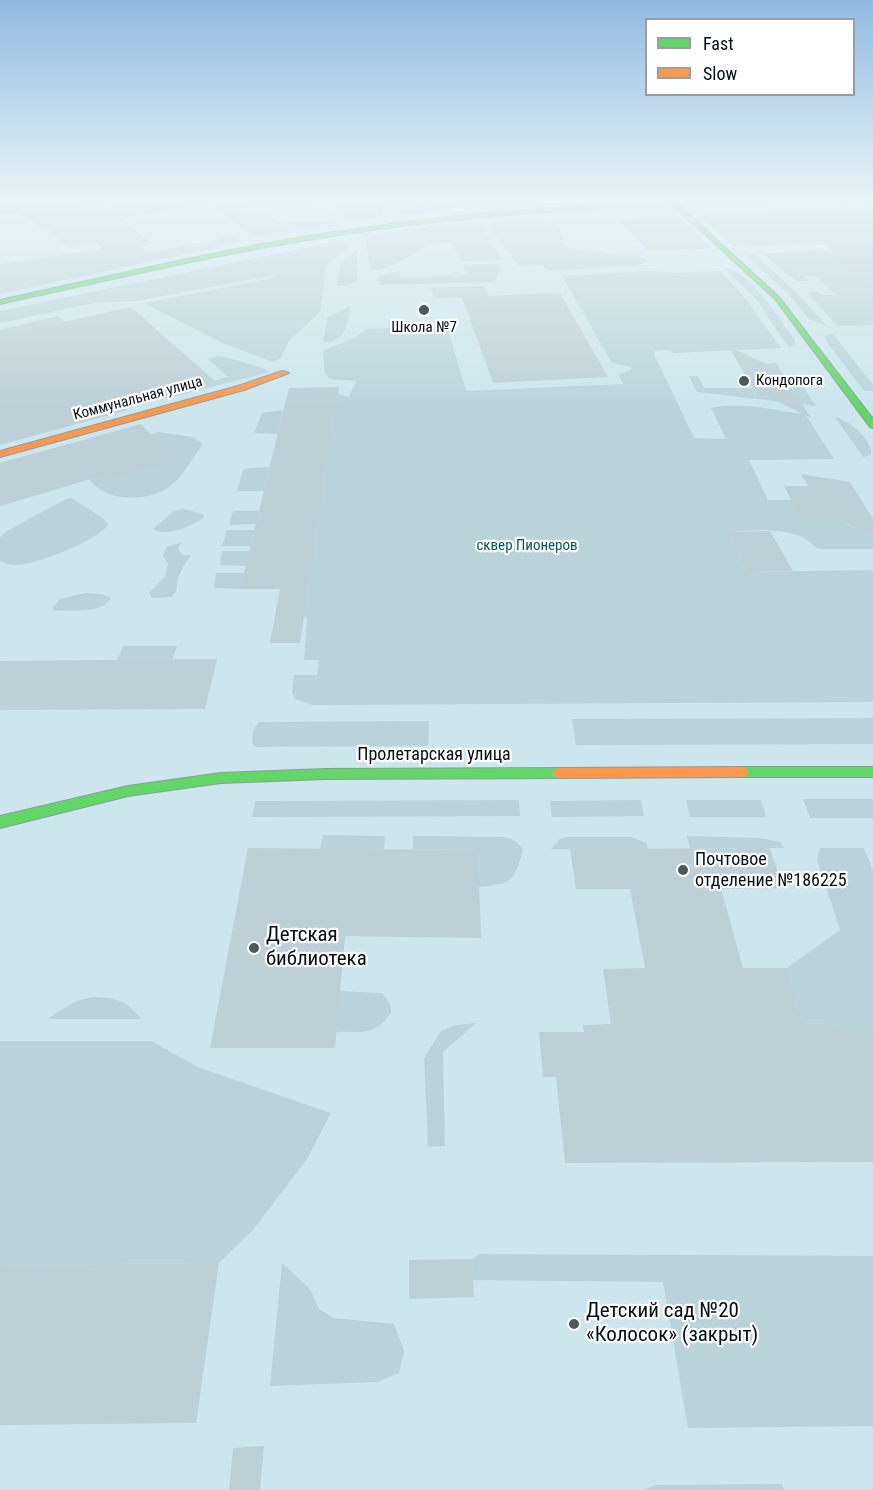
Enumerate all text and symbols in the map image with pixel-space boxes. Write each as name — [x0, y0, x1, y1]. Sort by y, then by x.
legend — [645, 18, 855, 96]
text: Fast — [703, 33, 734, 54]
text: Slow — [703, 63, 737, 84]
marker: Школа №7 — [417, 303, 431, 317]
place label: Школа №7 — [391, 319, 457, 337]
place label: Кондопога — [756, 372, 823, 390]
street label: Коммунальная улица — [72, 373, 204, 425]
marker: Кондопога — [737, 374, 751, 388]
park label: сквер Пионеров — [476, 537, 578, 555]
street label: Пролетарская улица — [357, 744, 511, 766]
place label: Почтовое отделение №186225 — [695, 849, 847, 892]
marker: Почтовое отделение №186225 — [676, 863, 690, 877]
place label: Детская библиотека — [266, 923, 367, 973]
marker: Детская библиотека — [247, 941, 261, 955]
place label: Детский сад №20 «Колосок» (закрыт) — [586, 1299, 758, 1349]
marker: Детский сад №20 «Колосок» (закрыт) — [567, 1317, 581, 1331]

